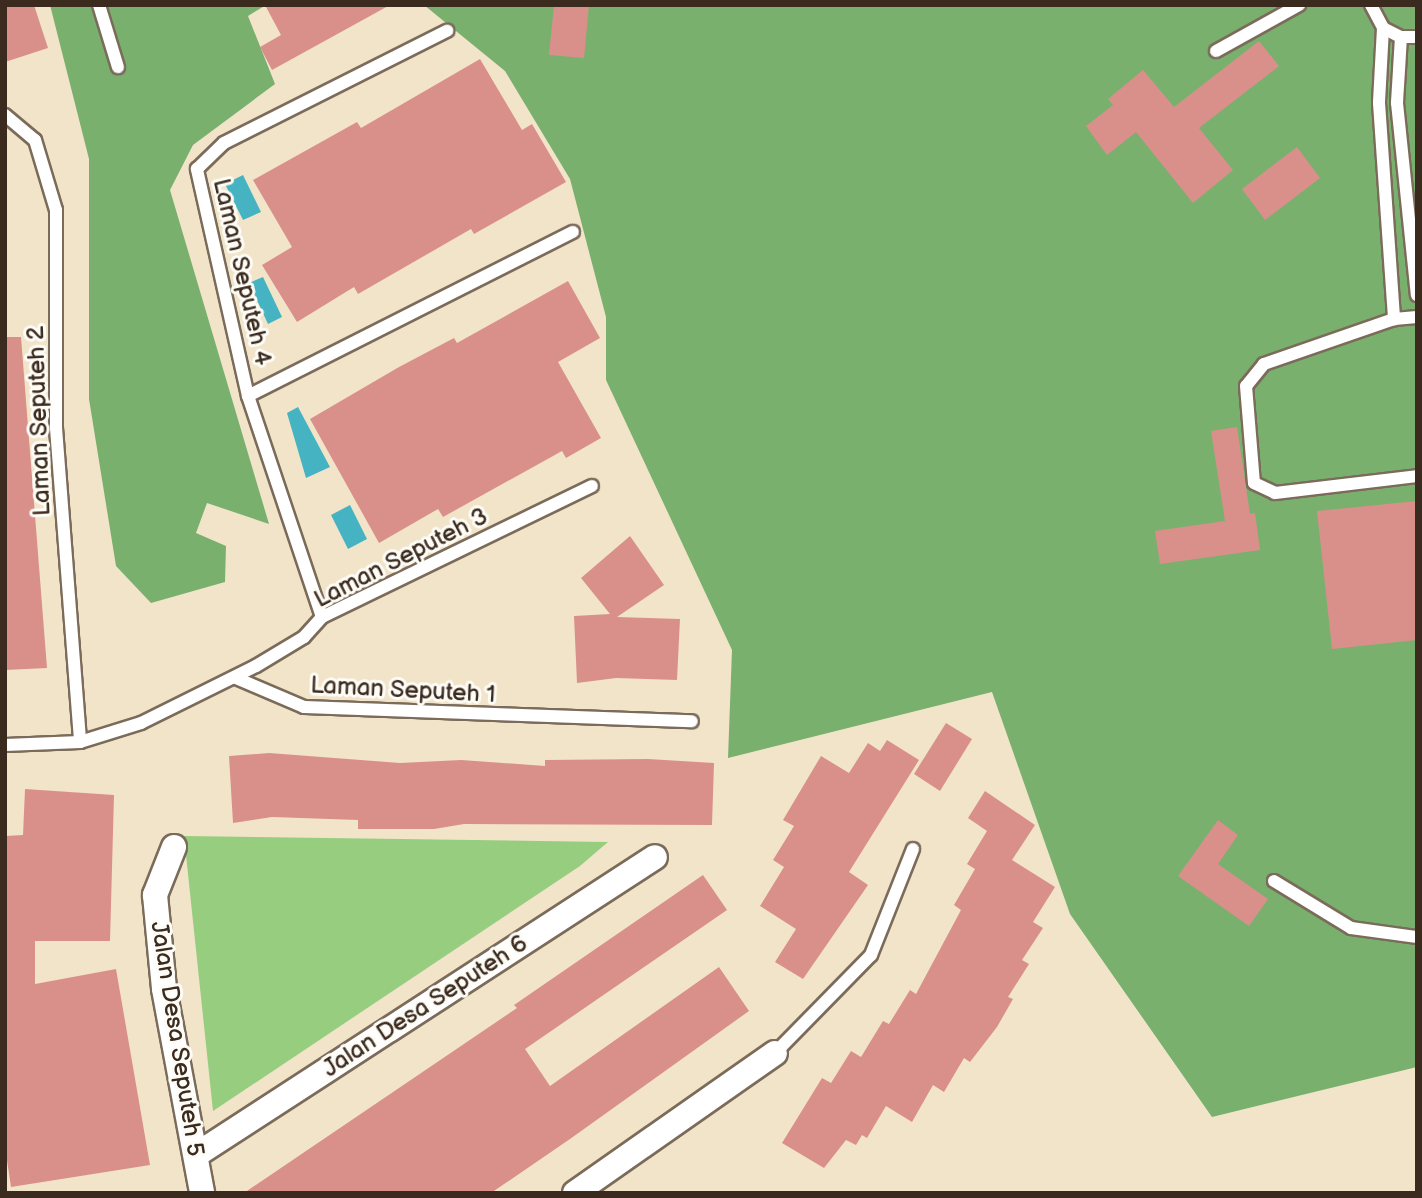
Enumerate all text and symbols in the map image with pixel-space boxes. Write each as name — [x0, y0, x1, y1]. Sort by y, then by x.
street label: Laman Seputeh 4 — [206, 176, 278, 368]
street label: Laman Seputeh 2 — [21, 325, 57, 517]
street label: Laman Seputeh 3 — [309, 502, 493, 614]
street label: Laman Seputeh 1 — [309, 671, 497, 709]
street label: Jalan Desa Seputeh 5 — [144, 919, 210, 1159]
street label: Jalan Desa Seputeh 6 — [317, 929, 533, 1083]

